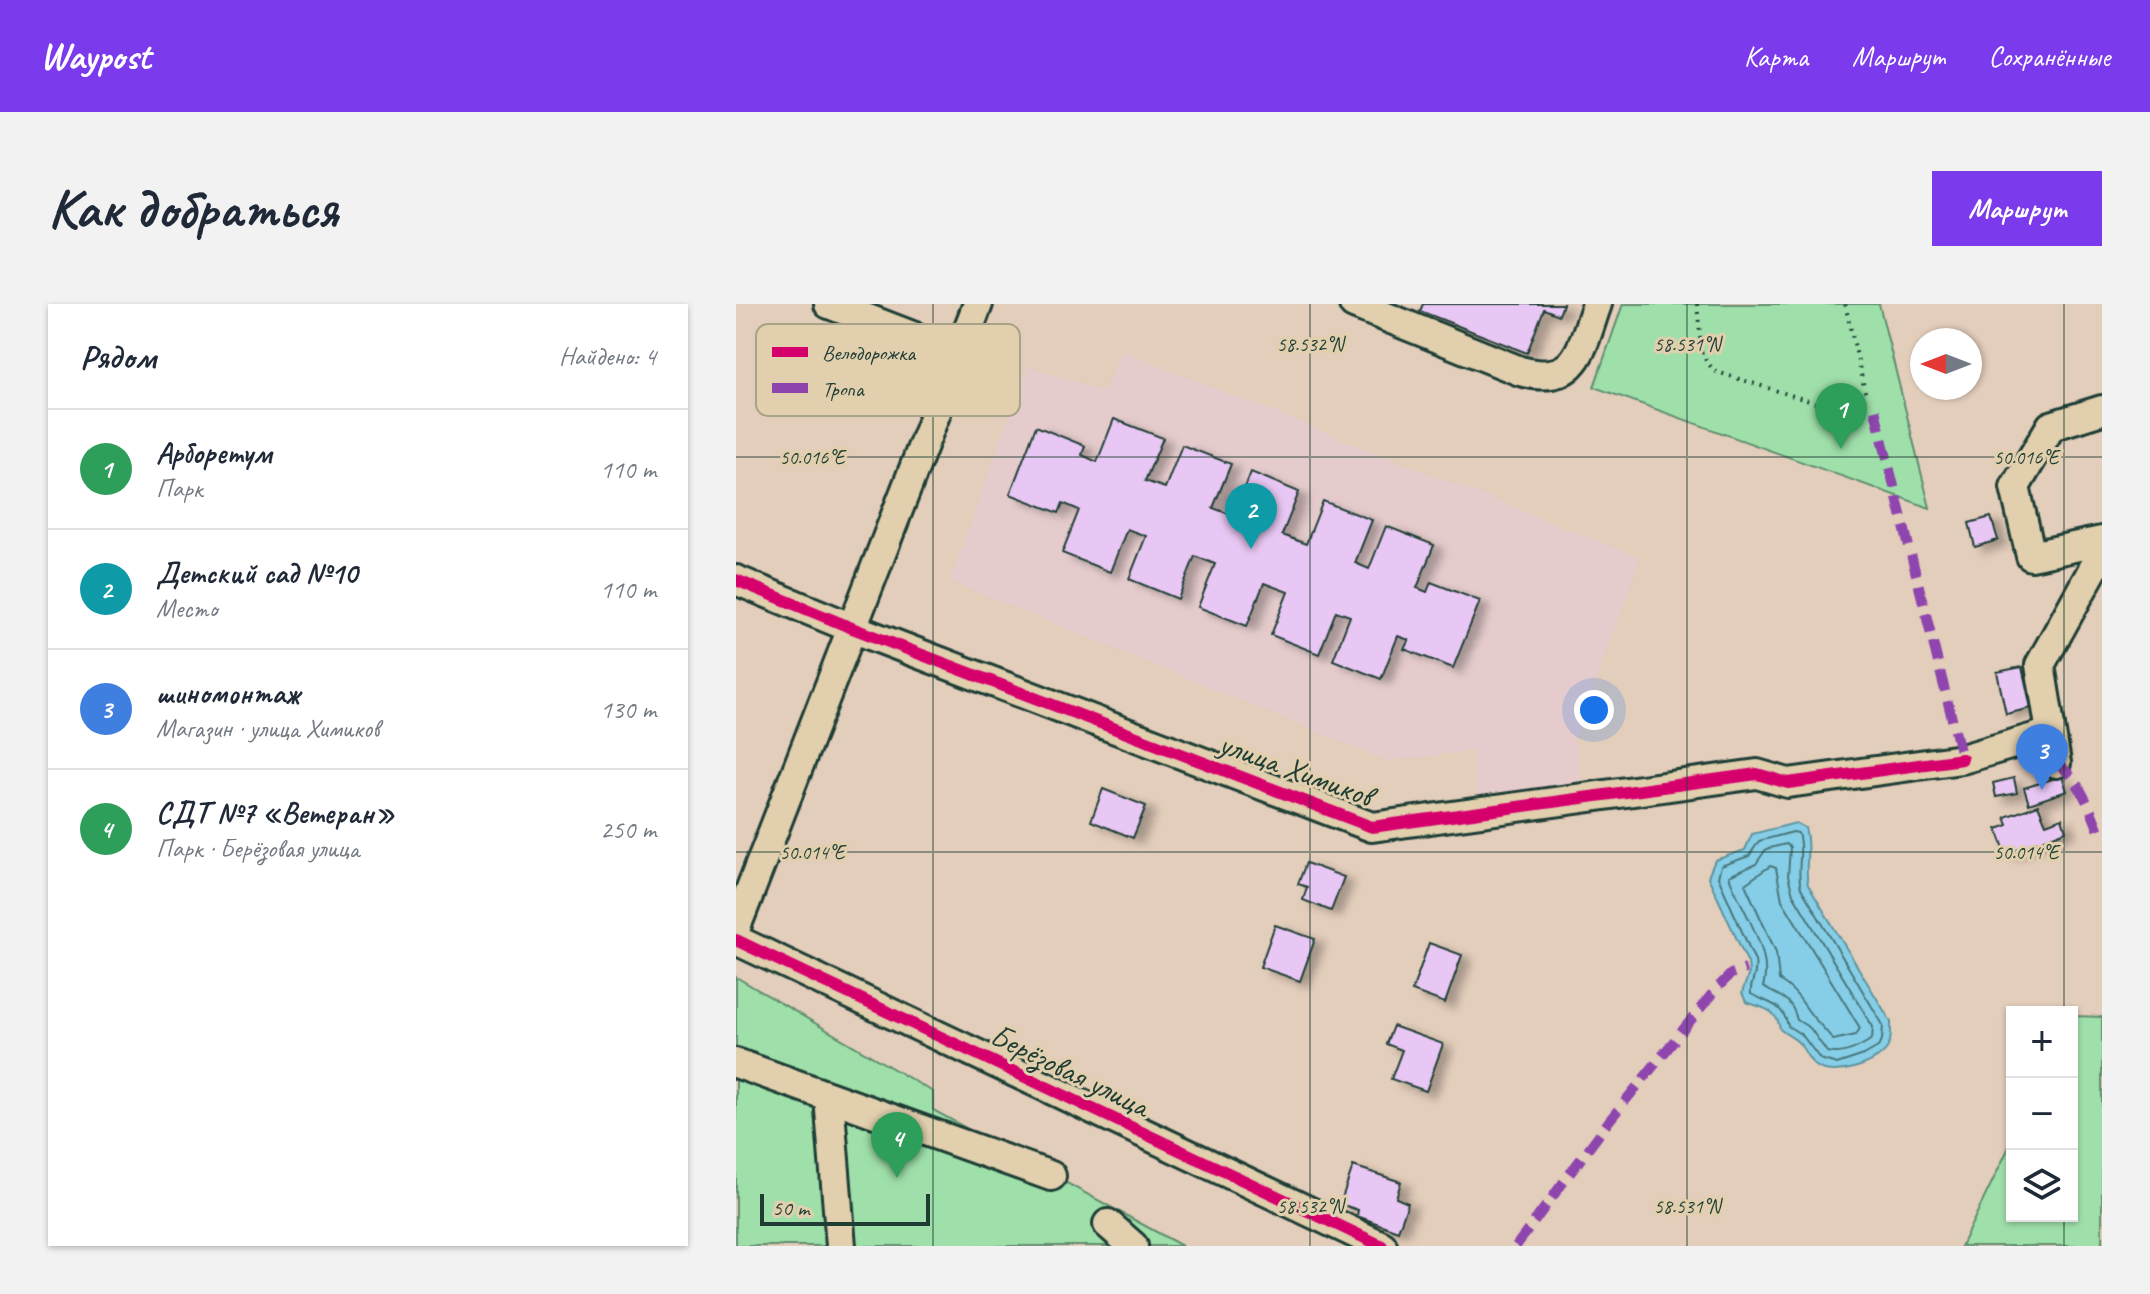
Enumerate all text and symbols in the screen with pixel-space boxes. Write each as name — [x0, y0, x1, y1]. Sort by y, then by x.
text: Waypost — [40, 33, 151, 80]
text: Карта — [1744, 39, 1808, 74]
text: Маршрут — [1852, 39, 1944, 74]
text: Сохранённые — [1988, 39, 2110, 74]
button: Маршрут — [1932, 171, 2102, 246]
text: Как добраться — [48, 173, 338, 244]
legend — [756, 324, 1020, 416]
north arrow — [1910, 328, 1982, 400]
text: 58.532°N — [1277, 332, 1346, 357]
text: 58.531°N — [1654, 332, 1723, 357]
text: Рядом — [80, 335, 156, 378]
text: Велодорожка — [822, 339, 916, 367]
text: Найдено: 4 — [559, 340, 656, 373]
text: Тропа — [822, 375, 865, 403]
pin: 1 — [1815, 383, 1867, 449]
text: Арборетум — [156, 434, 272, 472]
text: 50.016°E — [779, 445, 847, 470]
text: 50.016°E — [1993, 445, 2061, 470]
text: 1 — [100, 453, 112, 486]
text: 110 m — [600, 453, 656, 486]
text: Парк — [156, 472, 202, 505]
pin: 2 — [1225, 483, 1277, 549]
text: Детский сад №10 — [156, 554, 357, 592]
text: 2 — [100, 573, 112, 606]
text: 110 m — [600, 573, 656, 606]
text: Место — [156, 592, 218, 625]
text: шиномонтаж — [156, 674, 299, 712]
your location — [1574, 690, 1614, 730]
text: 3 — [100, 693, 112, 726]
text: 130 m — [600, 693, 656, 726]
text: Магазин · улица Химиков — [156, 712, 379, 745]
street label: улица Химиков — [1212, 722, 1383, 818]
pin: 3 — [2016, 724, 2068, 790]
text: СДТ №7 «Ветеран» — [156, 794, 395, 832]
text: 4 — [100, 813, 112, 846]
text: 250 m — [600, 813, 656, 846]
text: Парк · Берёзовая улица — [156, 832, 359, 865]
text: 50.014°E — [779, 840, 847, 865]
text: 50.014°E — [1993, 840, 2061, 865]
map controls — [2006, 1006, 2078, 1222]
button: + — [2006, 1006, 2078, 1078]
street label: Берёзовая улица — [984, 1014, 1158, 1128]
button: − — [2006, 1078, 2078, 1150]
pin: 4 — [871, 1112, 923, 1178]
button: layers — [2006, 1150, 2078, 1222]
scale bar — [760, 1190, 930, 1226]
text: 50 m — [772, 1194, 809, 1222]
text: 58.532°N — [1277, 1194, 1346, 1219]
text: 58.531°N — [1654, 1194, 1723, 1219]

